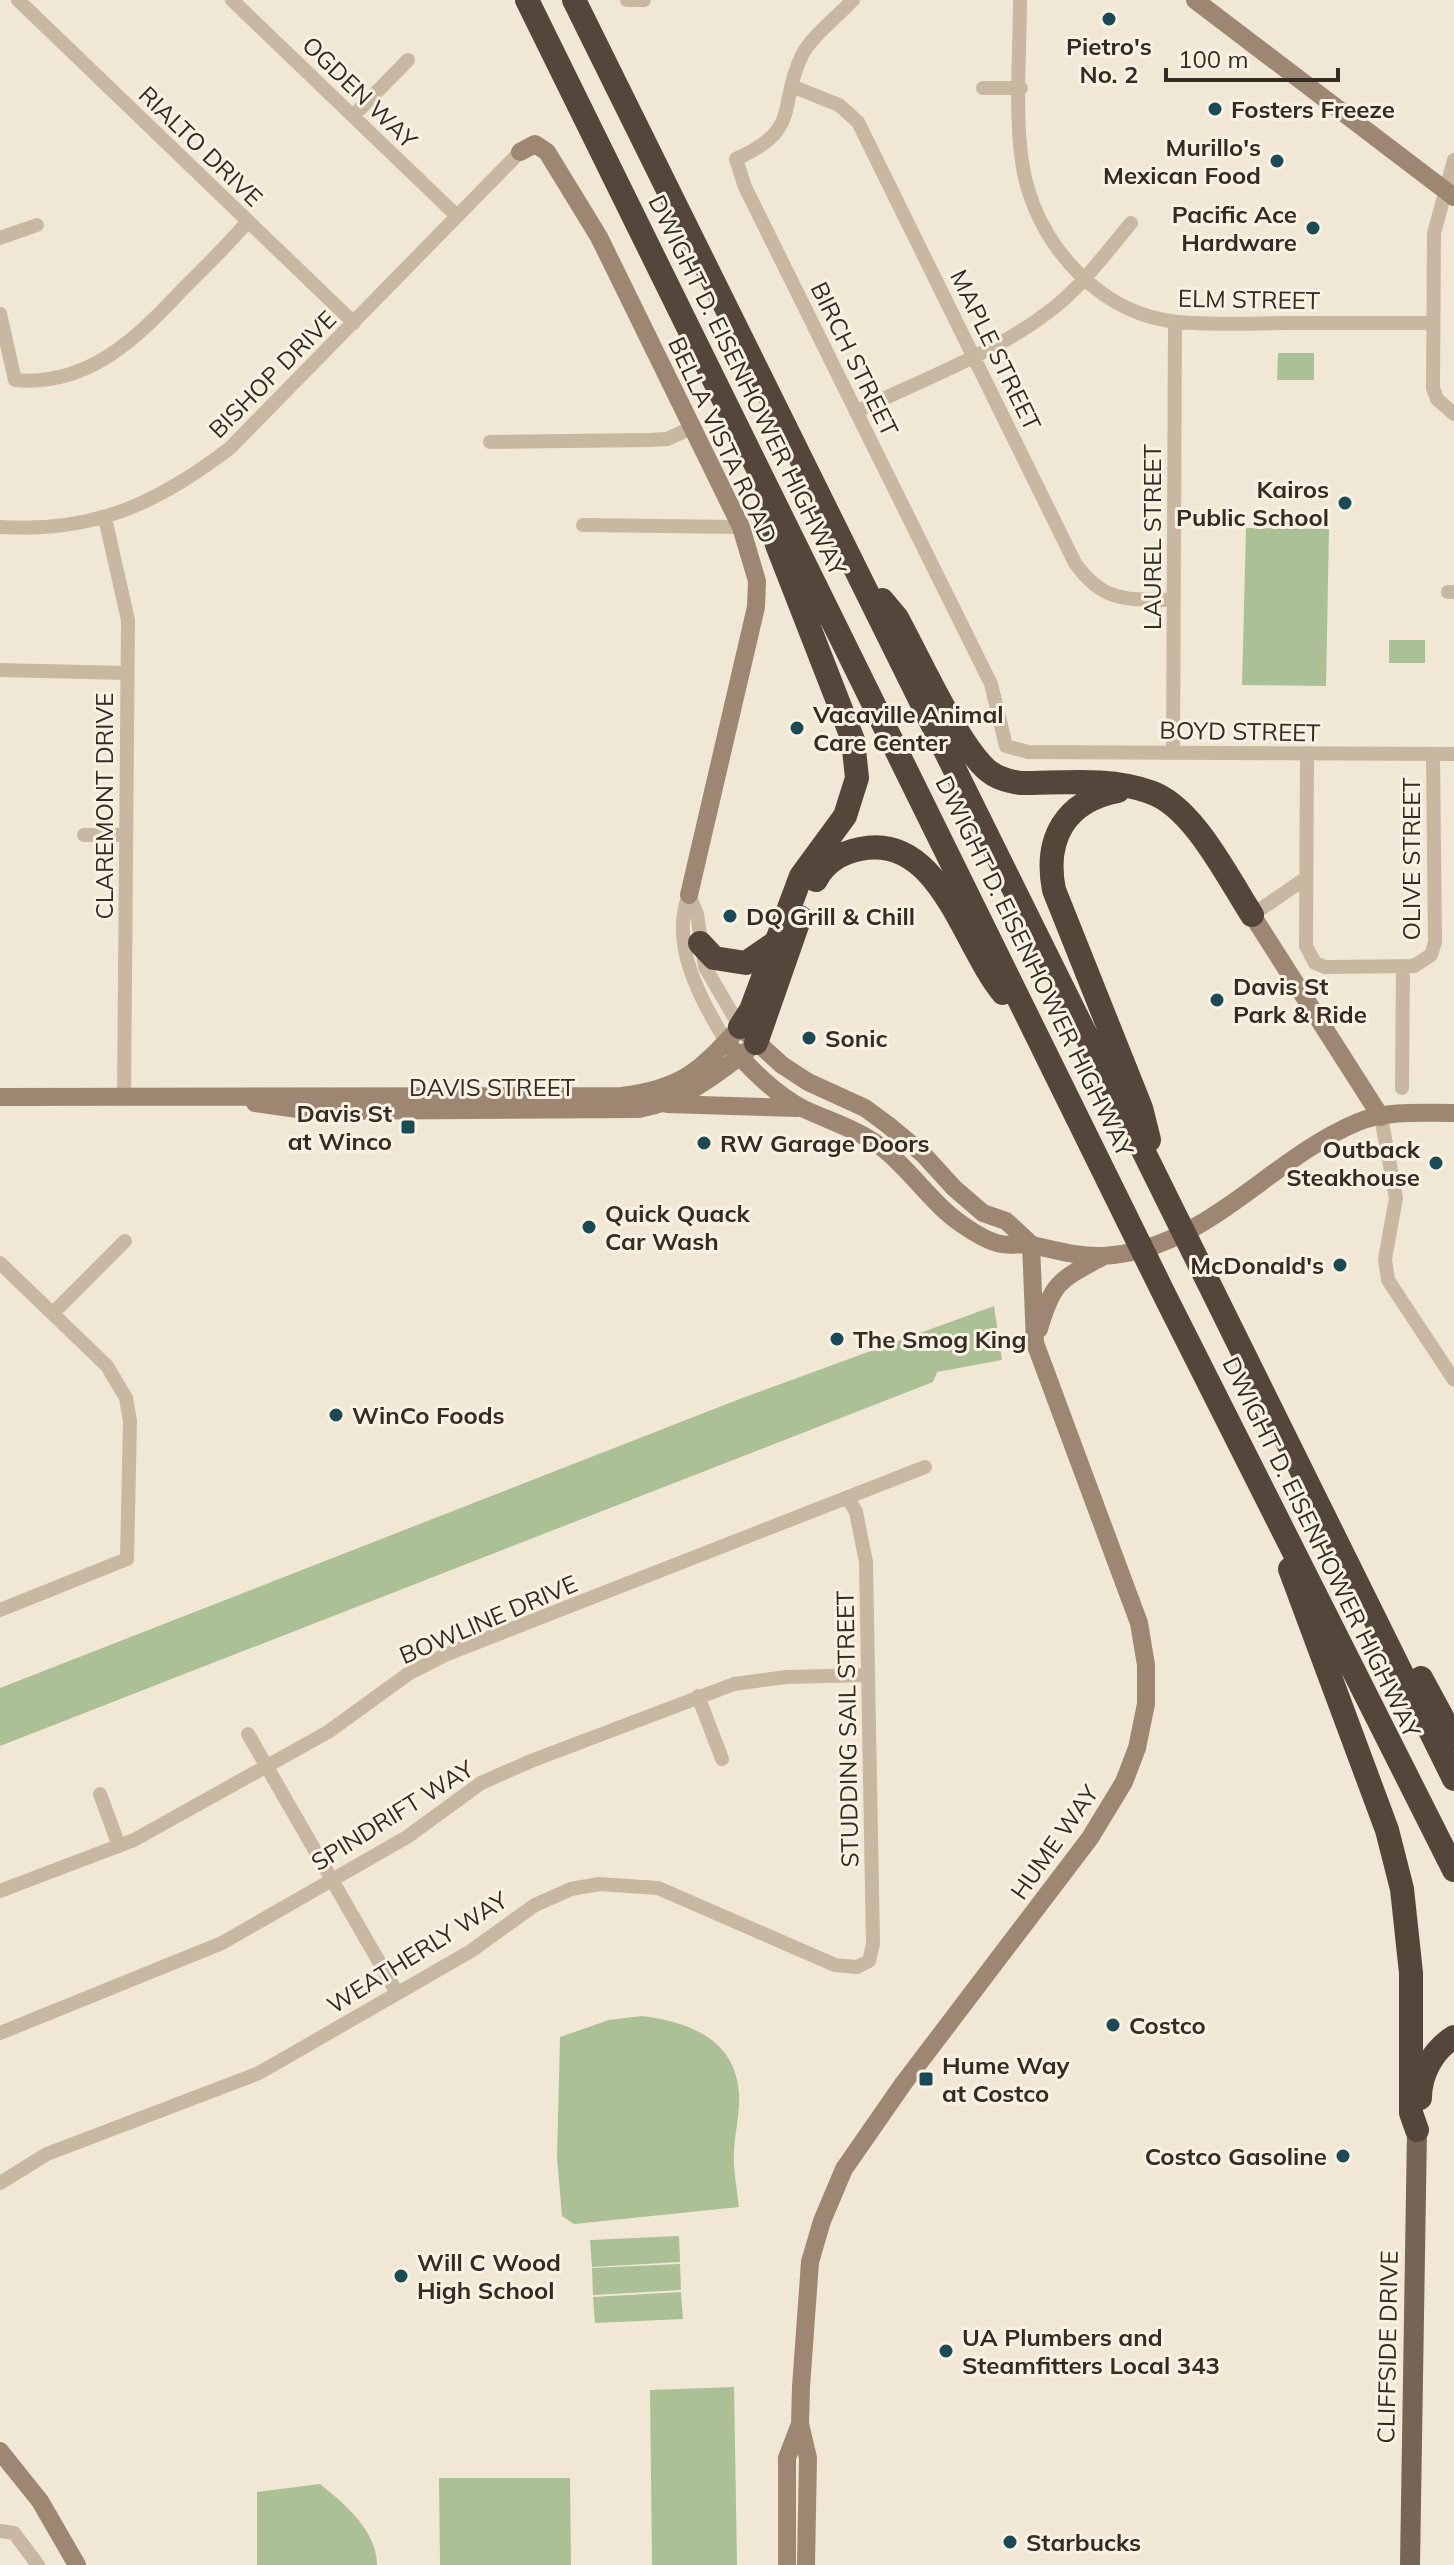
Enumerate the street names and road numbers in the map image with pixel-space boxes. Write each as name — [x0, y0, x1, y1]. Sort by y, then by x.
street label: OGDEN WAY — [296, 30, 424, 155]
street label: RIALTO DRIVE — [133, 80, 269, 212]
street label: DWIGHT D. EISENHOWER HIGHWAY — [642, 190, 854, 581]
street label: MAPLE STREET — [944, 265, 1048, 436]
street label: BIRCH STREET — [805, 277, 906, 442]
street label: ELM STREET — [1178, 283, 1321, 315]
street label: BISHOP DRIVE — [202, 304, 342, 444]
street label: BELLA VISTA ROAD — [662, 332, 784, 548]
street label: LAUREL STREET — [1137, 444, 1167, 630]
street label: CLAREMONT DRIVE — [89, 693, 119, 919]
street label: BOYD STREET — [1159, 715, 1321, 747]
street label: DWIGHT D. EISENHOWER HIGHWAY — [929, 771, 1141, 1162]
street label: OLIVE STREET — [1396, 777, 1426, 941]
street label: DAVIS STREET — [409, 1072, 576, 1102]
street label: DWIGHT D. EISENHOWER HIGHWAY — [1216, 1352, 1428, 1743]
street label: BOWLINE DRIVE — [395, 1568, 581, 1670]
street label: STUDDING SAIL STREET — [830, 1590, 864, 1868]
street label: SPINDRIFT WAY — [305, 1753, 479, 1877]
street label: HUME WAY — [1004, 1779, 1105, 1905]
street label: WEATHERLY WAY — [321, 1884, 513, 2020]
street label: CLIFFSIDE DRIVE — [1370, 2250, 1404, 2444]

